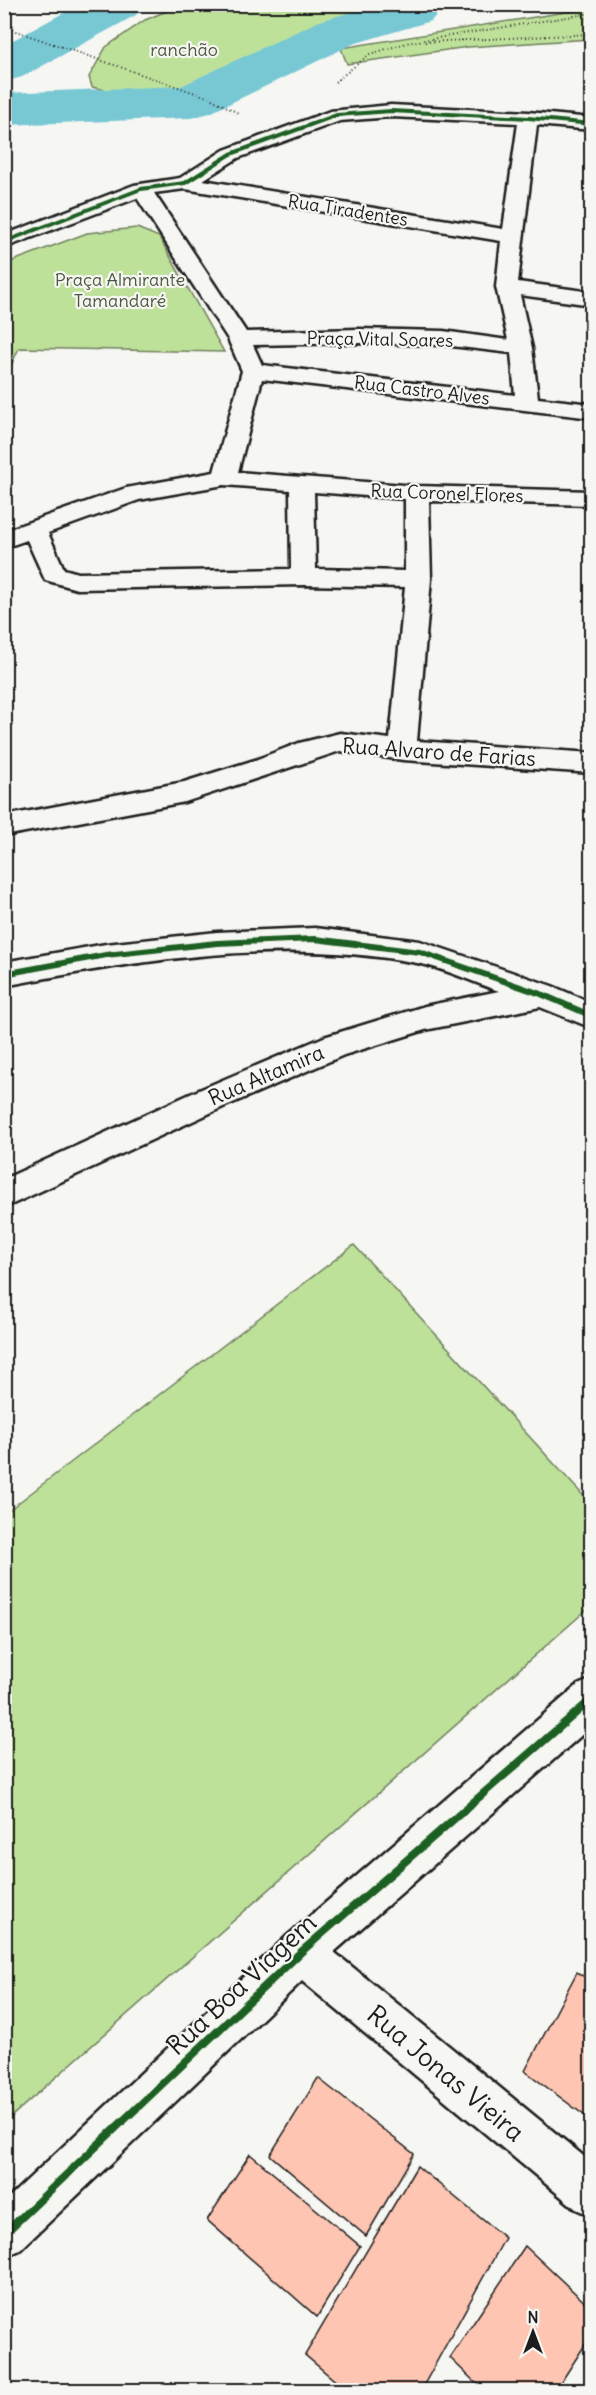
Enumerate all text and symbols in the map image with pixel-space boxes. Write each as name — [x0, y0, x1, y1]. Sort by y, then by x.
park label: ranchão — [150, 38, 218, 61]
street label: Rua Tiradentes — [286, 189, 410, 231]
park label: Praça Almirante Tamandaré — [55, 268, 185, 312]
street label: Praça Vital Soares — [306, 326, 454, 352]
street label: Rua Castro Alves — [353, 370, 491, 410]
street label: Rua Coronel Flores — [370, 479, 524, 507]
street label: Rua Alvaro de Farias — [341, 732, 537, 772]
street label: Rua Altamira — [204, 1039, 328, 1111]
street label: Rua Boa Viagem — [159, 1906, 323, 2062]
street label: Rua Jonas Vieira — [361, 1998, 531, 2148]
north arrow — [503, 2302, 563, 2362]
text: N — [527, 2307, 539, 2327]

